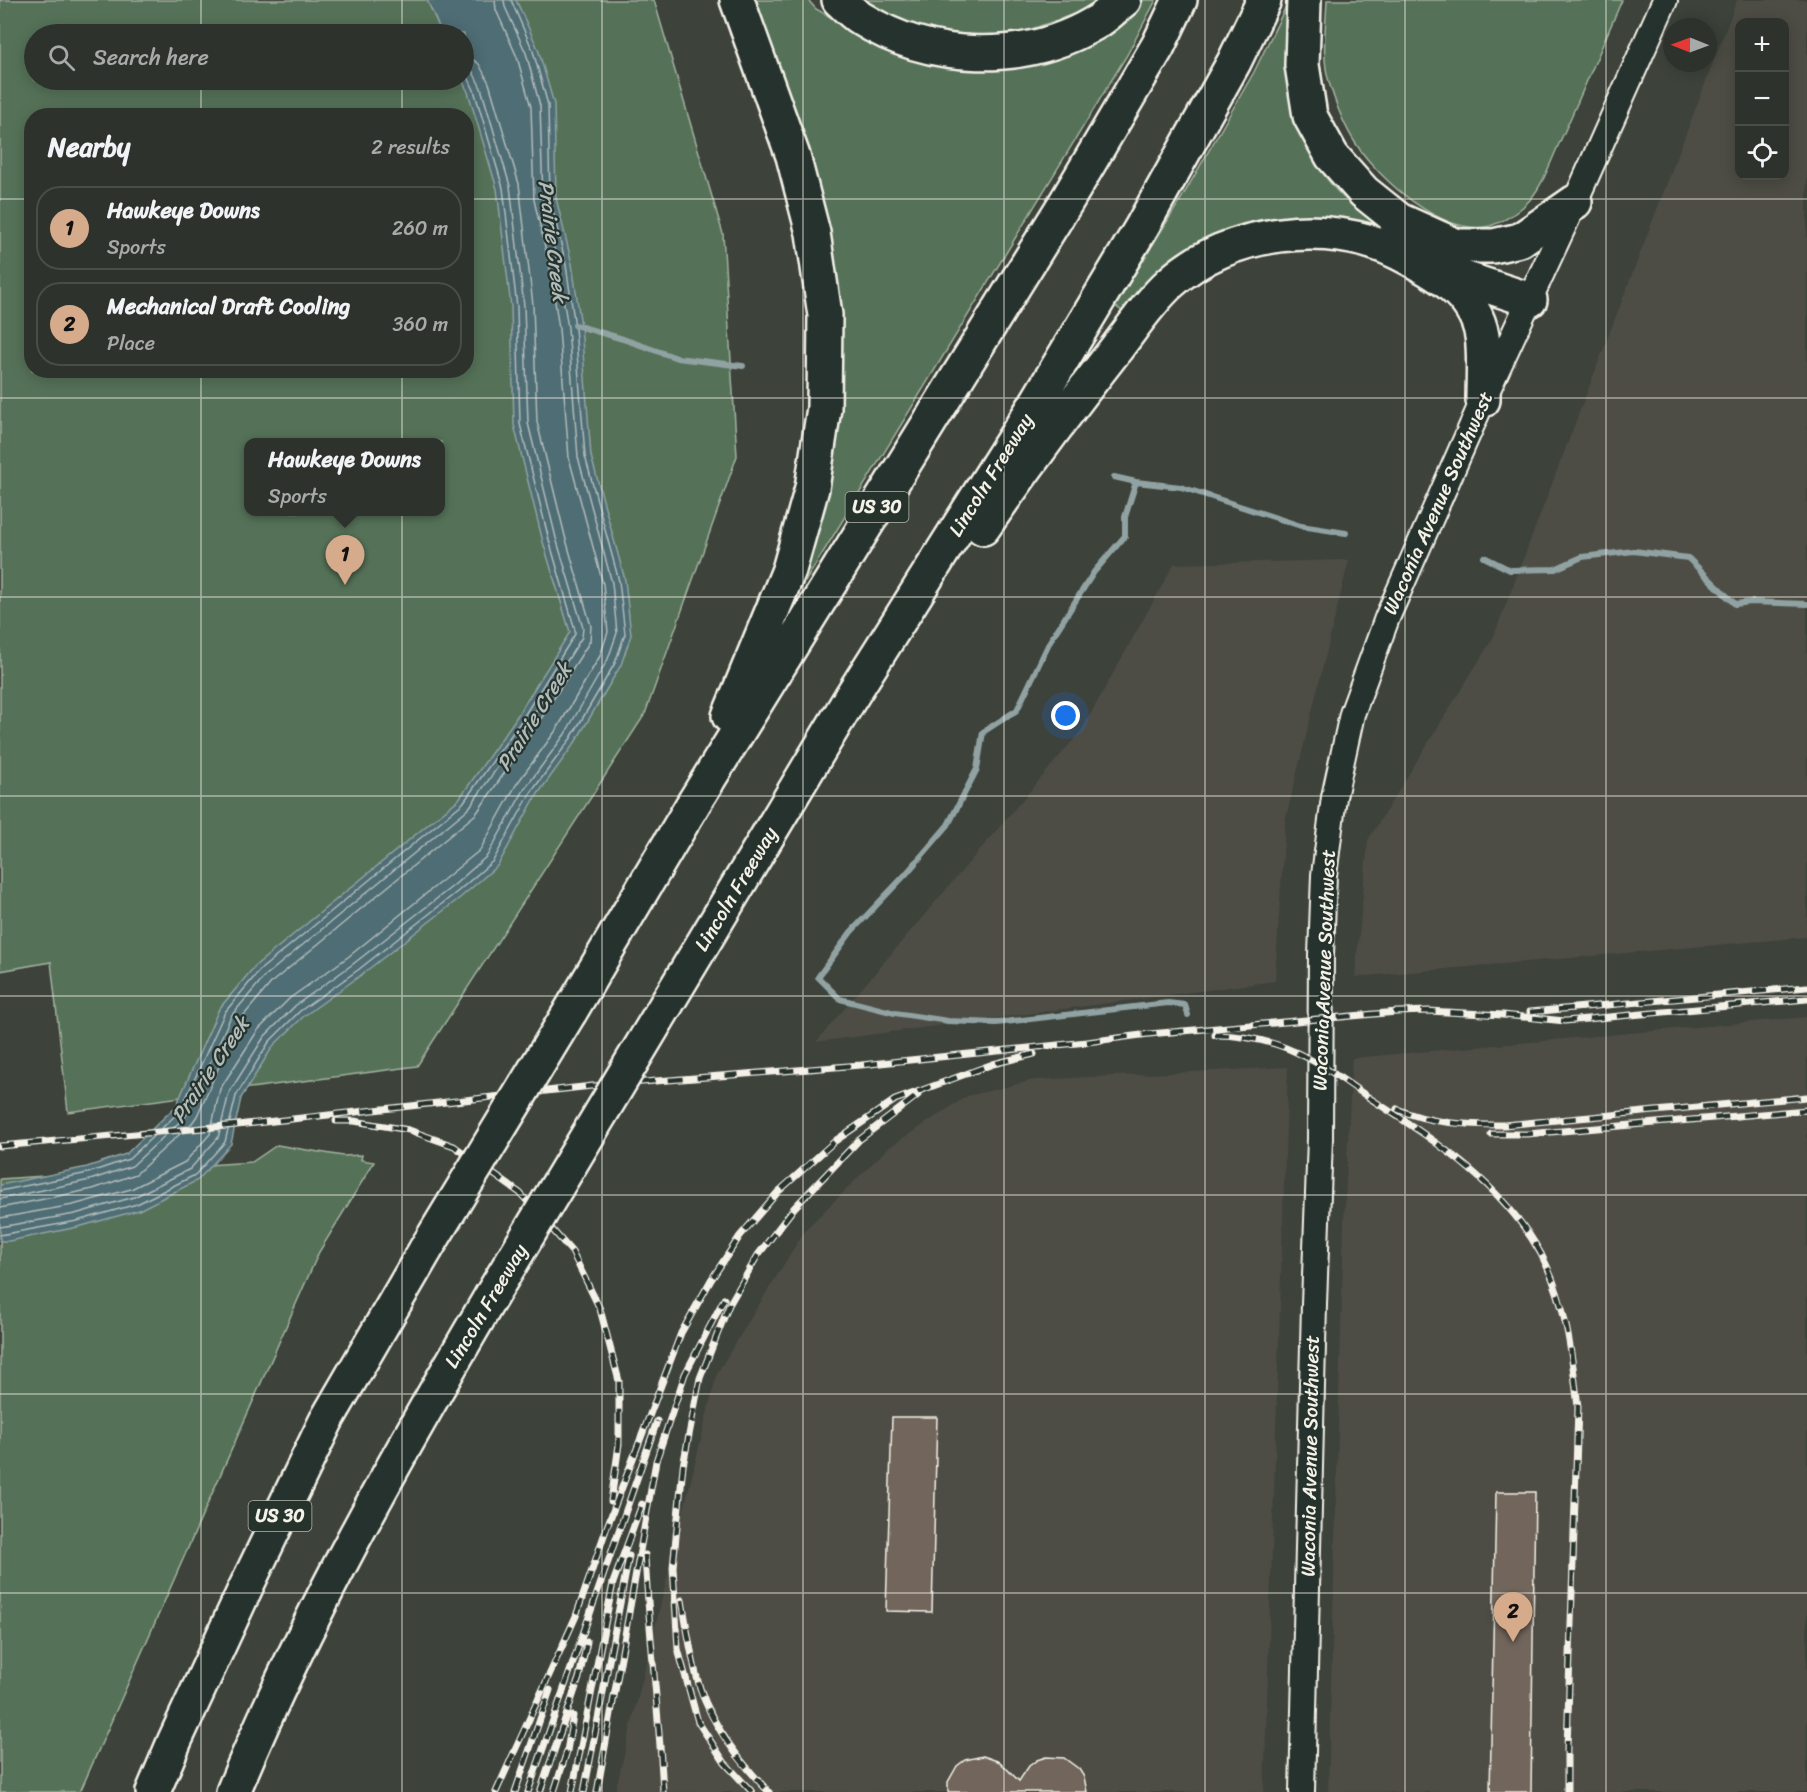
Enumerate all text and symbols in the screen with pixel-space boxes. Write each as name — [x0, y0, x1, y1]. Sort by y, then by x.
north arrow — [1663, 18, 1717, 72]
map controls — [1735, 18, 1789, 180]
button: + — [1735, 18, 1789, 72]
search box — [24, 24, 474, 90]
text: Search here — [93, 38, 209, 77]
icon: search — [45, 41, 78, 74]
button: − — [1735, 72, 1789, 126]
text: Nearby — [48, 124, 130, 170]
button: locate — [1735, 126, 1789, 180]
text: 2 results — [371, 130, 450, 165]
water label: Prairie Creek — [527, 178, 580, 307]
text: Hawkeye Downs — [107, 191, 260, 230]
text: 1 — [65, 211, 74, 246]
text: 260 m — [392, 211, 448, 246]
text: Sports — [107, 230, 166, 265]
text: Mechanical Draft Cooling — [107, 287, 350, 326]
text: 2 — [64, 307, 75, 342]
text: 360 m — [392, 307, 448, 342]
text: Place — [107, 326, 155, 361]
street label: Waconia Avenue Southwest — [1373, 385, 1503, 620]
street label: Lincoln Freeway — [939, 406, 1043, 544]
popup — [244, 438, 445, 516]
text: Hawkeye Downs — [268, 440, 421, 479]
text: Sports — [268, 479, 327, 514]
road number: US 30 — [846, 492, 908, 522]
pin: 1 — [326, 536, 364, 585]
water label: Prairie Creek — [486, 653, 584, 779]
your location — [1051, 701, 1080, 730]
street label: Lincoln Freeway — [685, 819, 788, 958]
street label: Waconia Avenue Southwest — [1302, 848, 1346, 1091]
water label: Prairie Creek — [160, 1006, 261, 1131]
street label: Lincoln Freeway — [435, 1236, 538, 1375]
street label: Waconia Avenue Southwest — [1290, 1335, 1330, 1577]
road number: US 30 — [248, 1501, 312, 1531]
pin: 2 — [1494, 1592, 1532, 1642]

